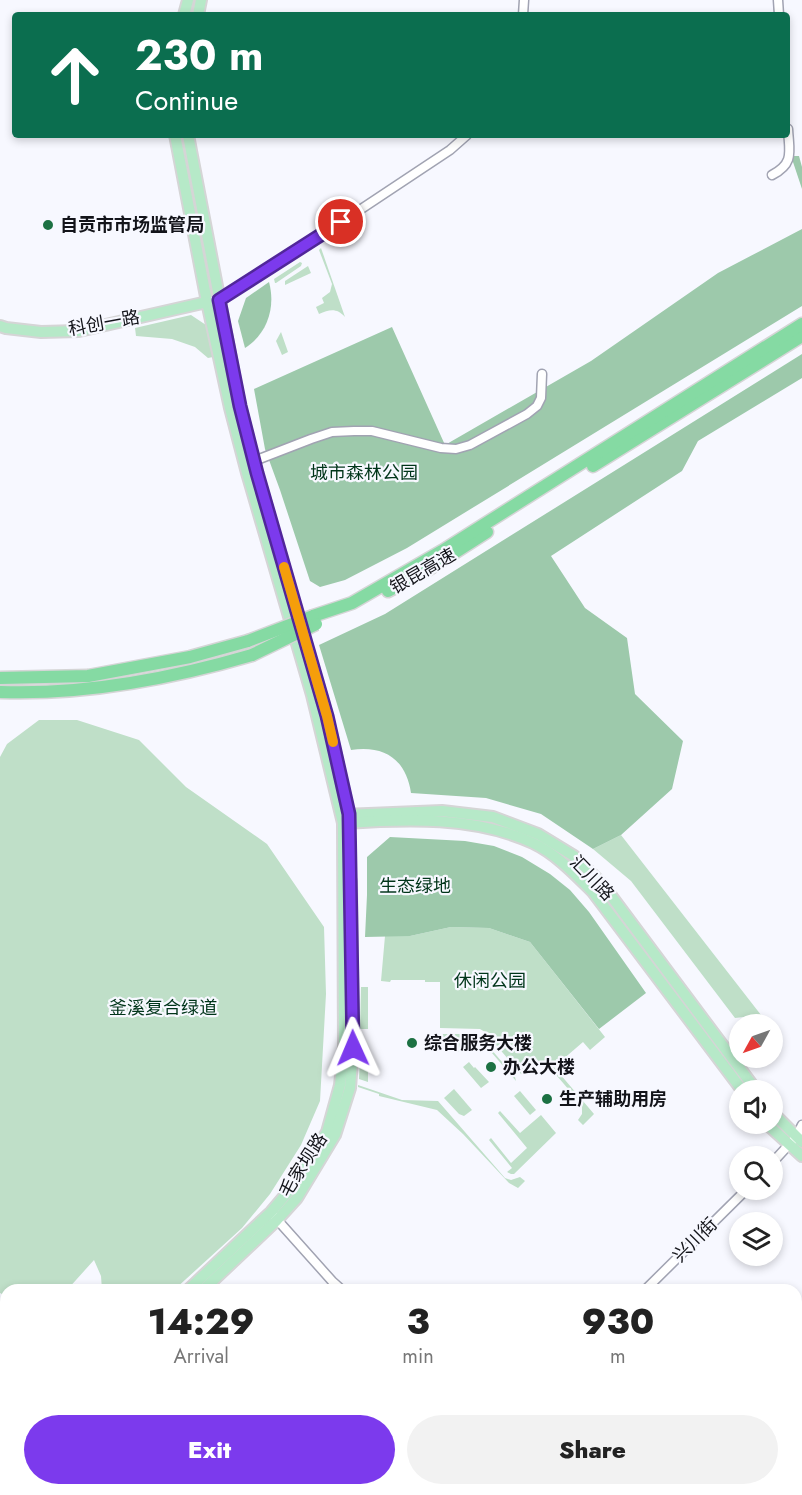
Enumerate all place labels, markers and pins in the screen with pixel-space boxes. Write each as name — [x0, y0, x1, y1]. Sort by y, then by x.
pin — [315, 196, 366, 247]
place label: 自贡市市场监管局 — [60, 212, 204, 238]
marker: 自贡市市场监管局 — [41, 218, 55, 232]
place label: 综合服务大楼 — [424, 1030, 532, 1056]
marker: 综合服务大楼 — [405, 1036, 419, 1050]
place label: 办公大楼 — [503, 1054, 575, 1080]
marker: 办公大楼 — [484, 1060, 498, 1074]
place label: 生产辅助用房 — [559, 1086, 667, 1112]
marker: 生产辅助用房 — [540, 1092, 554, 1106]

